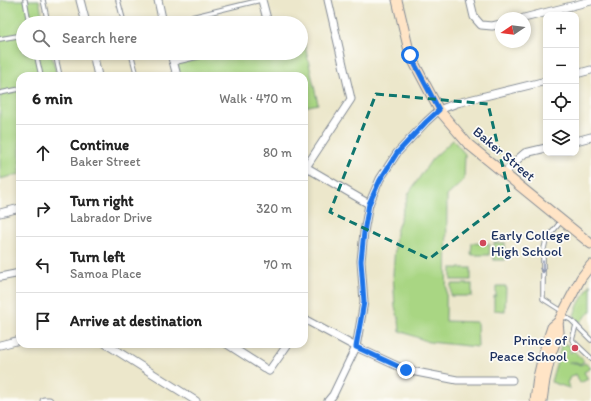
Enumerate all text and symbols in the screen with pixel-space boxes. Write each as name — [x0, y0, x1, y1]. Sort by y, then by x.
north arrow — [495, 12, 531, 48]
map controls — [543, 12, 579, 156]
button: + — [543, 12, 579, 48]
search box — [16, 16, 308, 60]
icon: search — [30, 27, 52, 49]
text: Search here — [62, 29, 137, 47]
route start — [401, 46, 419, 64]
button: − — [543, 48, 579, 84]
button: locate — [543, 84, 579, 120]
text: 6 min — [32, 88, 73, 108]
text: Walk · 470 m — [219, 91, 292, 106]
button: layers — [543, 120, 579, 156]
street label: Baker Street — [469, 123, 539, 185]
text: Continue — [70, 136, 129, 154]
icon: ahead — [32, 142, 54, 164]
text: 80 m — [263, 145, 292, 160]
text: Baker Street — [70, 154, 141, 169]
text: Turn right — [70, 192, 134, 210]
icon: right — [32, 198, 54, 220]
text: 320 m — [256, 201, 292, 216]
text: Labrador Drive — [70, 210, 152, 225]
place label: Early College High School — [491, 227, 570, 260]
marker: Early College High School — [478, 238, 488, 248]
text: Turn left — [70, 248, 125, 266]
icon: left — [32, 254, 54, 276]
text: 70 m — [264, 257, 292, 272]
one-way arrow — [539, 260, 547, 273]
text: Samoa Place — [70, 266, 141, 281]
icon: arrive — [32, 310, 54, 332]
text: Arrive at destination — [70, 312, 202, 330]
place label: Prince of Peace School — [489, 332, 568, 365]
marker: Prince of Peace School — [570, 343, 580, 353]
route end — [397, 361, 415, 379]

